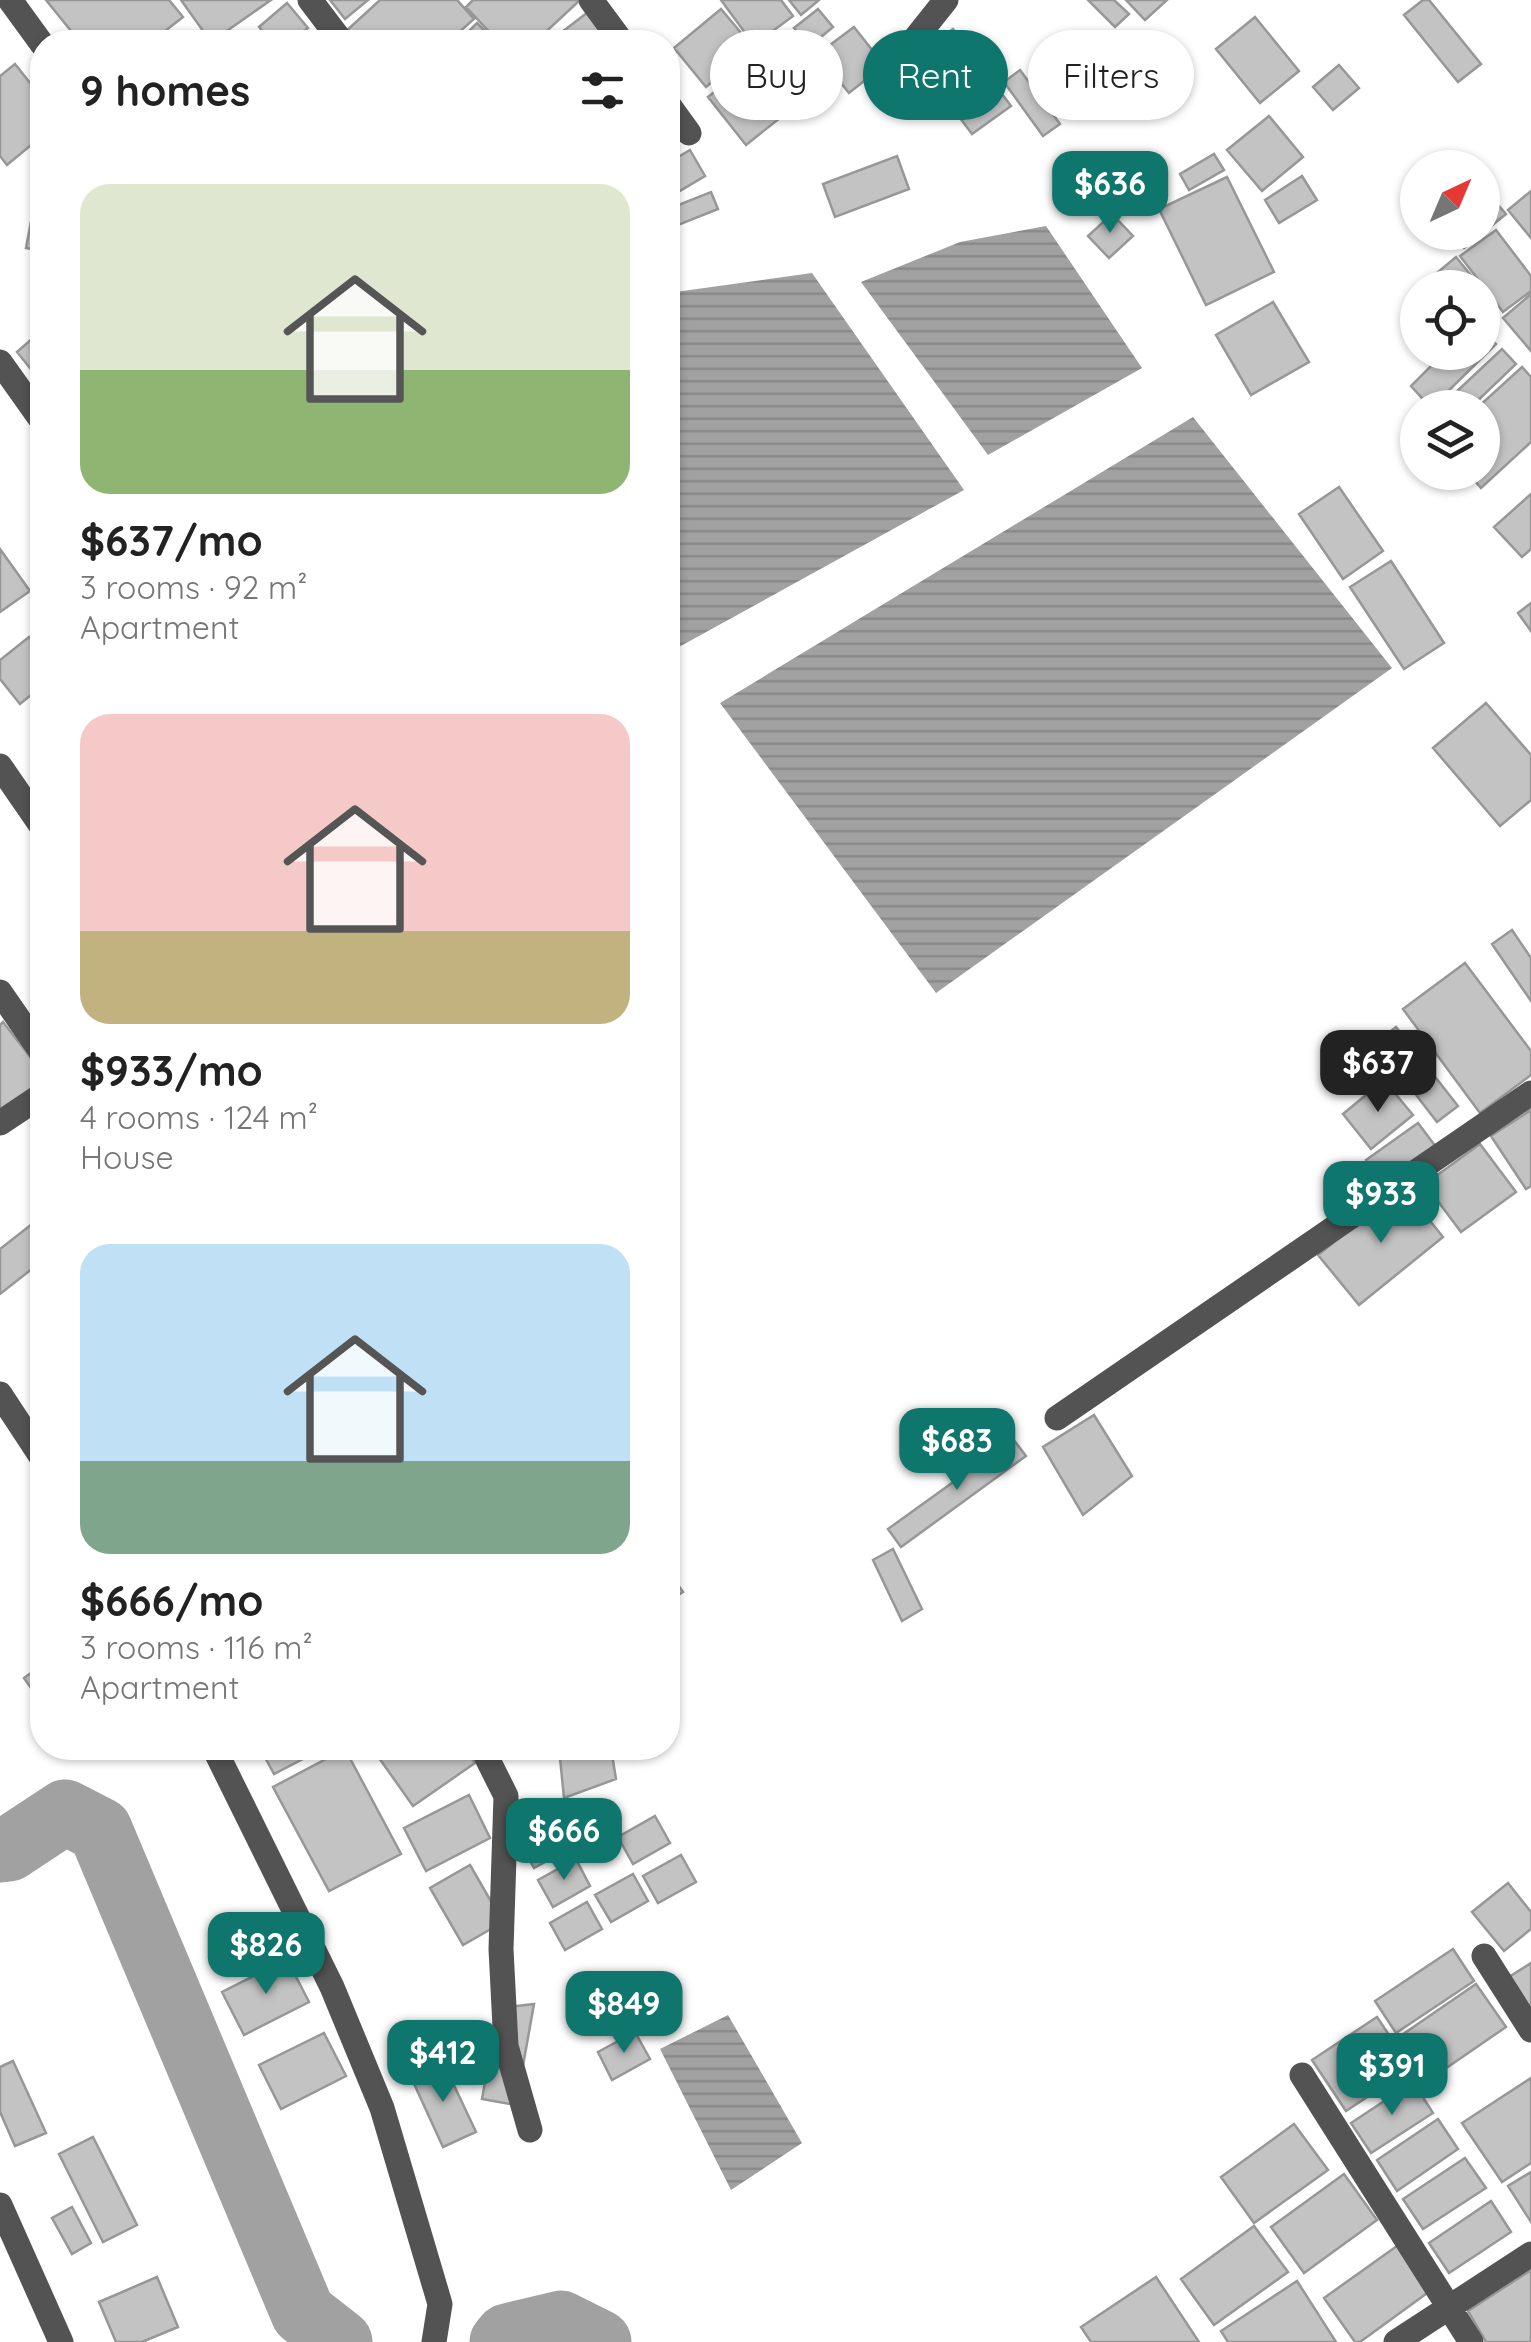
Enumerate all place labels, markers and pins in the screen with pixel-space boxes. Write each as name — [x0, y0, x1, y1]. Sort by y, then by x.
pin: $636 — [1051, 151, 1169, 236]
pin: $637 — [1319, 1030, 1437, 1115]
pin: $933 — [1322, 1161, 1440, 1246]
pin: $683 — [898, 1408, 1016, 1493]
pin: $666 — [505, 1798, 623, 1883]
pin: $826 — [207, 1912, 325, 1997]
pin: $849 — [565, 1971, 683, 2056]
pin: $412 — [384, 2020, 502, 2105]
pin: $391 — [1333, 2033, 1451, 2118]

